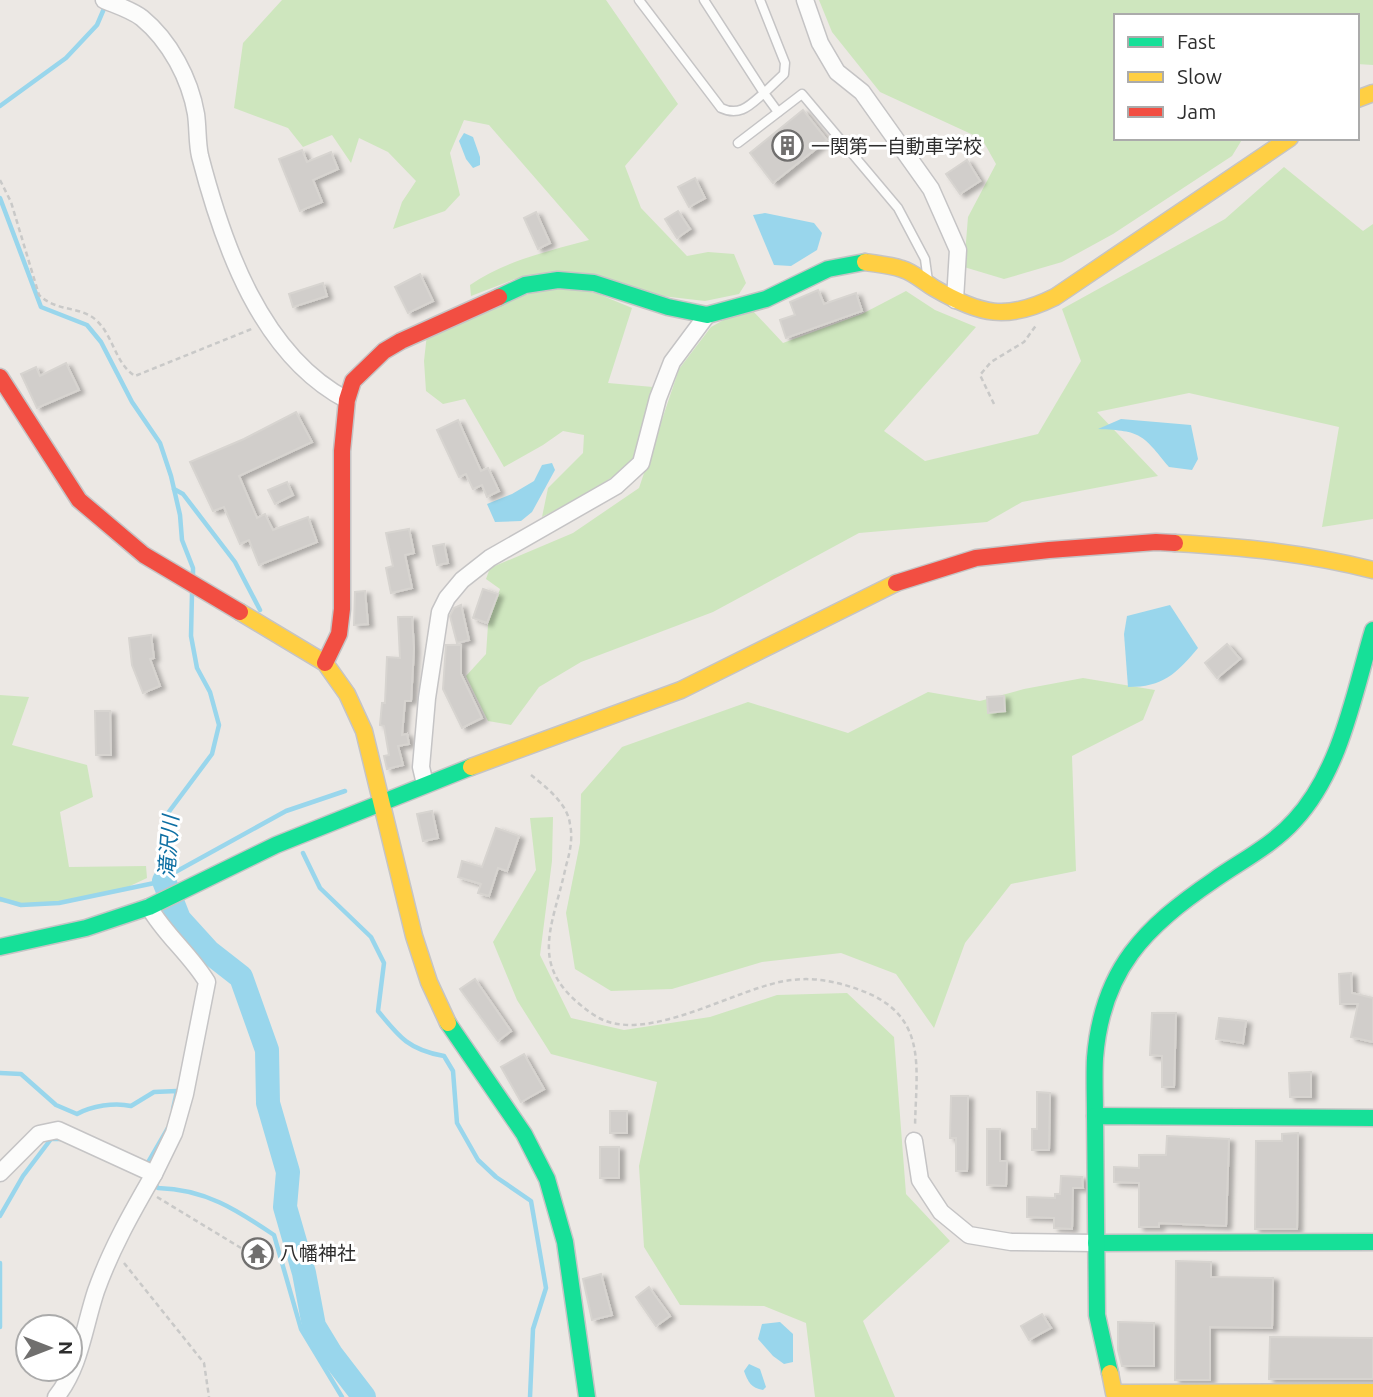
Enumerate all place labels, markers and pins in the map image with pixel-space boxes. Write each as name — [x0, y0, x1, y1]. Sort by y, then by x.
building icon: 一関第一自動車学校 — [771, 129, 805, 163]
place label: 一関第一自動車学校 — [811, 135, 982, 157]
temple icon: 八幡神社 — [240, 1236, 274, 1270]
place label: 八幡神社 — [280, 1242, 356, 1264]

